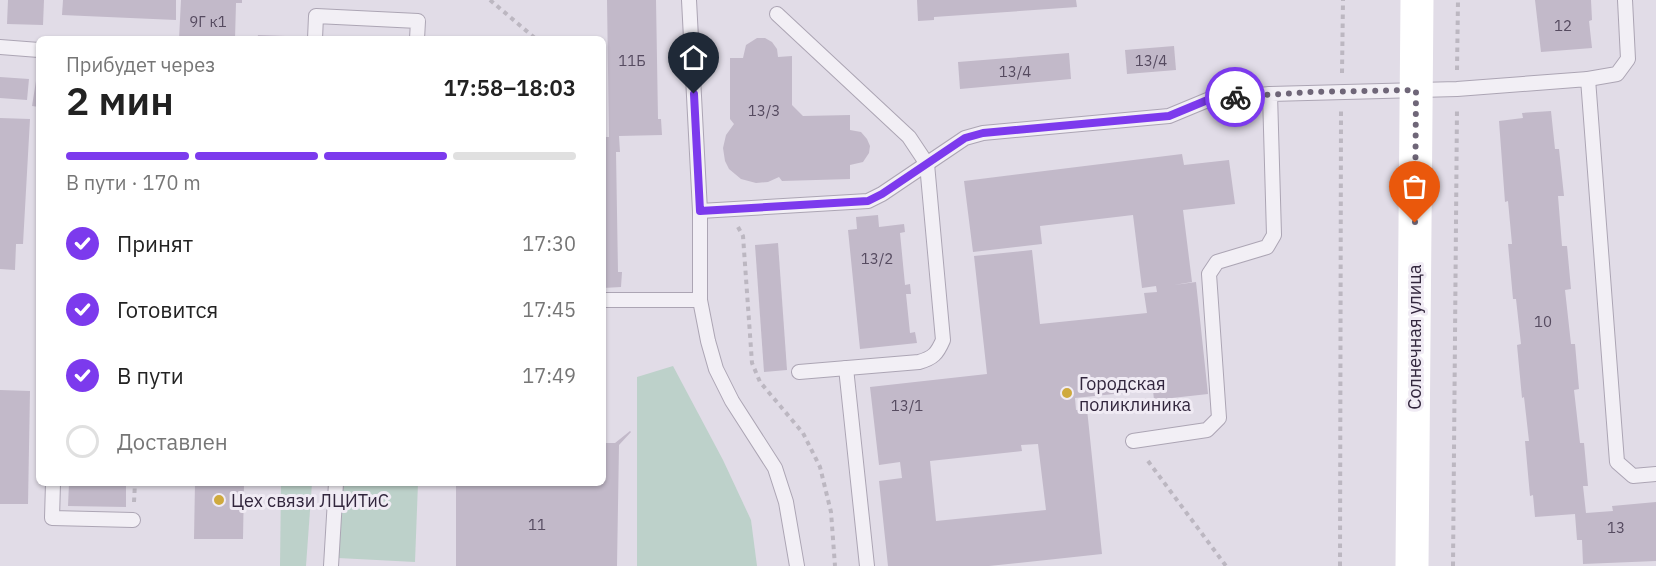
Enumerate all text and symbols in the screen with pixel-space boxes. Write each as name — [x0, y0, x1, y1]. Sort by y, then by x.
house number: 9Г к1 — [189, 12, 227, 31]
house number: 12 — [1554, 16, 1572, 35]
pin — [668, 32, 719, 94]
icon: home — [677, 41, 710, 74]
text: Прибудет через — [66, 51, 215, 78]
house number: 11Б — [618, 51, 646, 70]
house number: 13/4 — [1135, 51, 1167, 70]
house number: 13/4 — [999, 62, 1031, 81]
courier — [1205, 67, 1265, 127]
text: 17:58–18:03 — [443, 73, 576, 102]
text: 2 мин — [66, 75, 174, 126]
icon: bike — [1219, 81, 1252, 114]
house number: 13/3 — [748, 101, 780, 120]
pin — [1389, 161, 1440, 223]
text: В пути · 170 m — [66, 169, 201, 196]
icon: bag — [1398, 170, 1431, 203]
icon: check — [66, 227, 99, 260]
text: Принят — [117, 229, 193, 258]
text: 17:30 — [522, 230, 576, 257]
house number: 13/2 — [861, 249, 893, 268]
street label: Солнечная улица — [1403, 264, 1426, 410]
icon: check — [66, 293, 99, 326]
text: Готовится — [117, 295, 218, 324]
text: 17:45 — [522, 296, 576, 323]
house number: 10 — [1534, 312, 1552, 331]
icon: check — [66, 359, 99, 392]
text: В пути — [117, 361, 184, 390]
text: 17:49 — [522, 362, 576, 389]
place label: Городская поликлиника — [1079, 372, 1192, 416]
marker: Городская поликлиника — [1060, 386, 1074, 400]
house number: 13/1 — [891, 396, 923, 415]
text: Доставлен — [117, 427, 228, 456]
place label: Цех связи ЛЦИТиС — [231, 489, 389, 512]
marker: Цех связи ЛЦИТиС — [212, 493, 226, 507]
house number: 11 — [528, 515, 546, 534]
house number: 13 — [1607, 518, 1625, 537]

